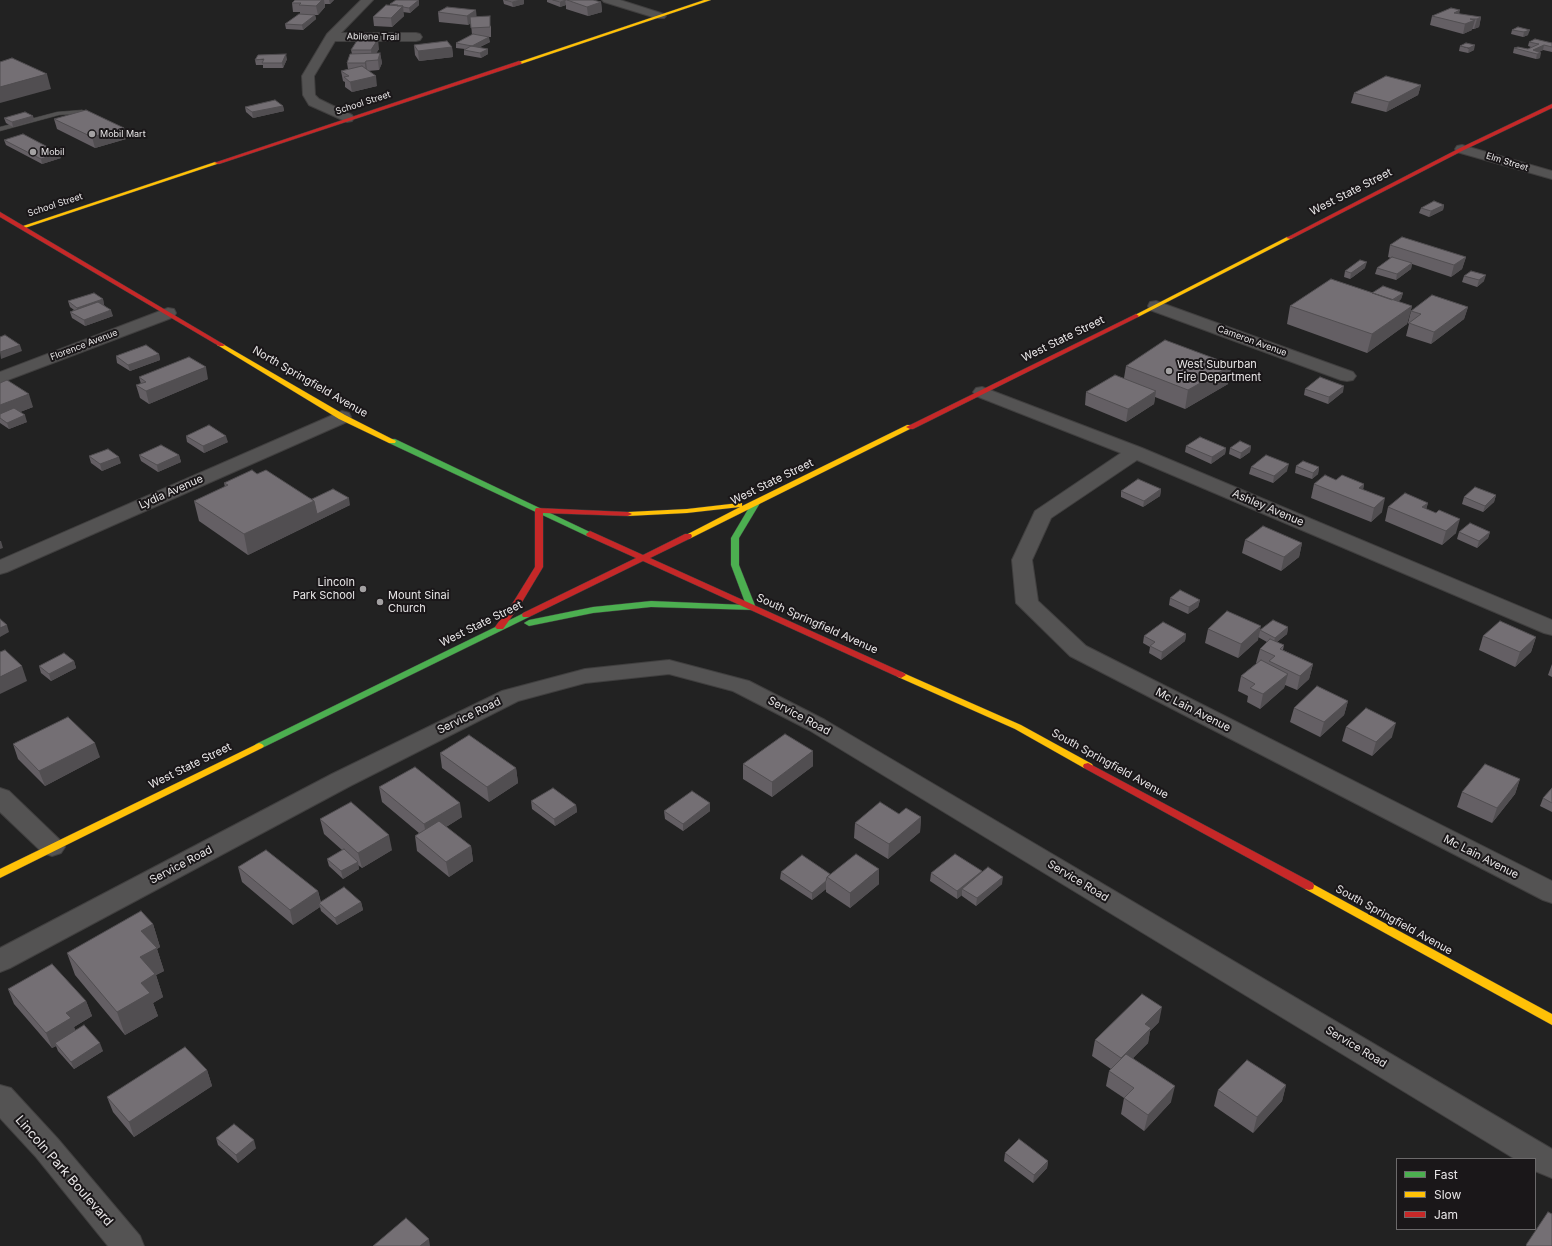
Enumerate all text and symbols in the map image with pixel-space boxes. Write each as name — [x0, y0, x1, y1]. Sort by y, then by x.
street label: Abilene Trail — [347, 31, 399, 43]
street label: School Street — [334, 89, 392, 117]
marker: Mobil Mart — [87, 129, 97, 139]
place label: Mobil Mart — [100, 129, 146, 139]
marker: Mobil — [28, 147, 38, 157]
place label: Mobil — [41, 147, 64, 157]
street label: Elm Street — [1485, 150, 1529, 174]
street label: West State Street — [1308, 166, 1394, 218]
street label: School Street — [26, 191, 84, 219]
street label: West State Street — [1020, 313, 1106, 365]
street label: Cameron Avenue — [1216, 323, 1288, 359]
street label: Florence Avenue — [49, 327, 119, 363]
street label: North Springfield Avenue — [250, 344, 370, 420]
place label: West Suburban Fire Department — [1177, 358, 1261, 384]
marker: West Suburban Fire Department — [1164, 366, 1174, 376]
street label: West State Street — [729, 456, 815, 508]
street label: Lydia Avenue — [137, 472, 205, 512]
street label: Ashley Avenue — [1230, 487, 1306, 529]
place label: Lincoln Park School — [293, 576, 355, 602]
marker: Lincoln Park School — [358, 584, 368, 594]
place label: Mount Sinai Church — [388, 589, 449, 615]
street label: South Springfield Avenue — [754, 591, 880, 657]
marker: Mount Sinai Church — [375, 597, 385, 607]
street label: West State Street — [438, 598, 524, 650]
street label: Mc Lain Avenue — [1153, 685, 1233, 735]
street label: Service Road — [765, 694, 833, 738]
street label: Service Road — [435, 695, 503, 737]
street label: South Springfield Avenue — [1049, 726, 1171, 802]
street label: West State Street — [147, 740, 233, 792]
street label: Mc Lain Avenue — [1441, 832, 1521, 882]
street label: Service Road — [147, 843, 215, 887]
street label: Service Road — [1045, 858, 1111, 904]
street label: South Springfield Avenue — [1333, 882, 1455, 958]
street label: Service Road — [1323, 1024, 1389, 1070]
street label: Lincoln Park Boulevard — [12, 1113, 116, 1229]
legend — [1396, 1158, 1536, 1230]
text: Fast — [1434, 1167, 1458, 1182]
text: Slow — [1434, 1187, 1461, 1202]
text: Jam — [1434, 1207, 1458, 1222]

